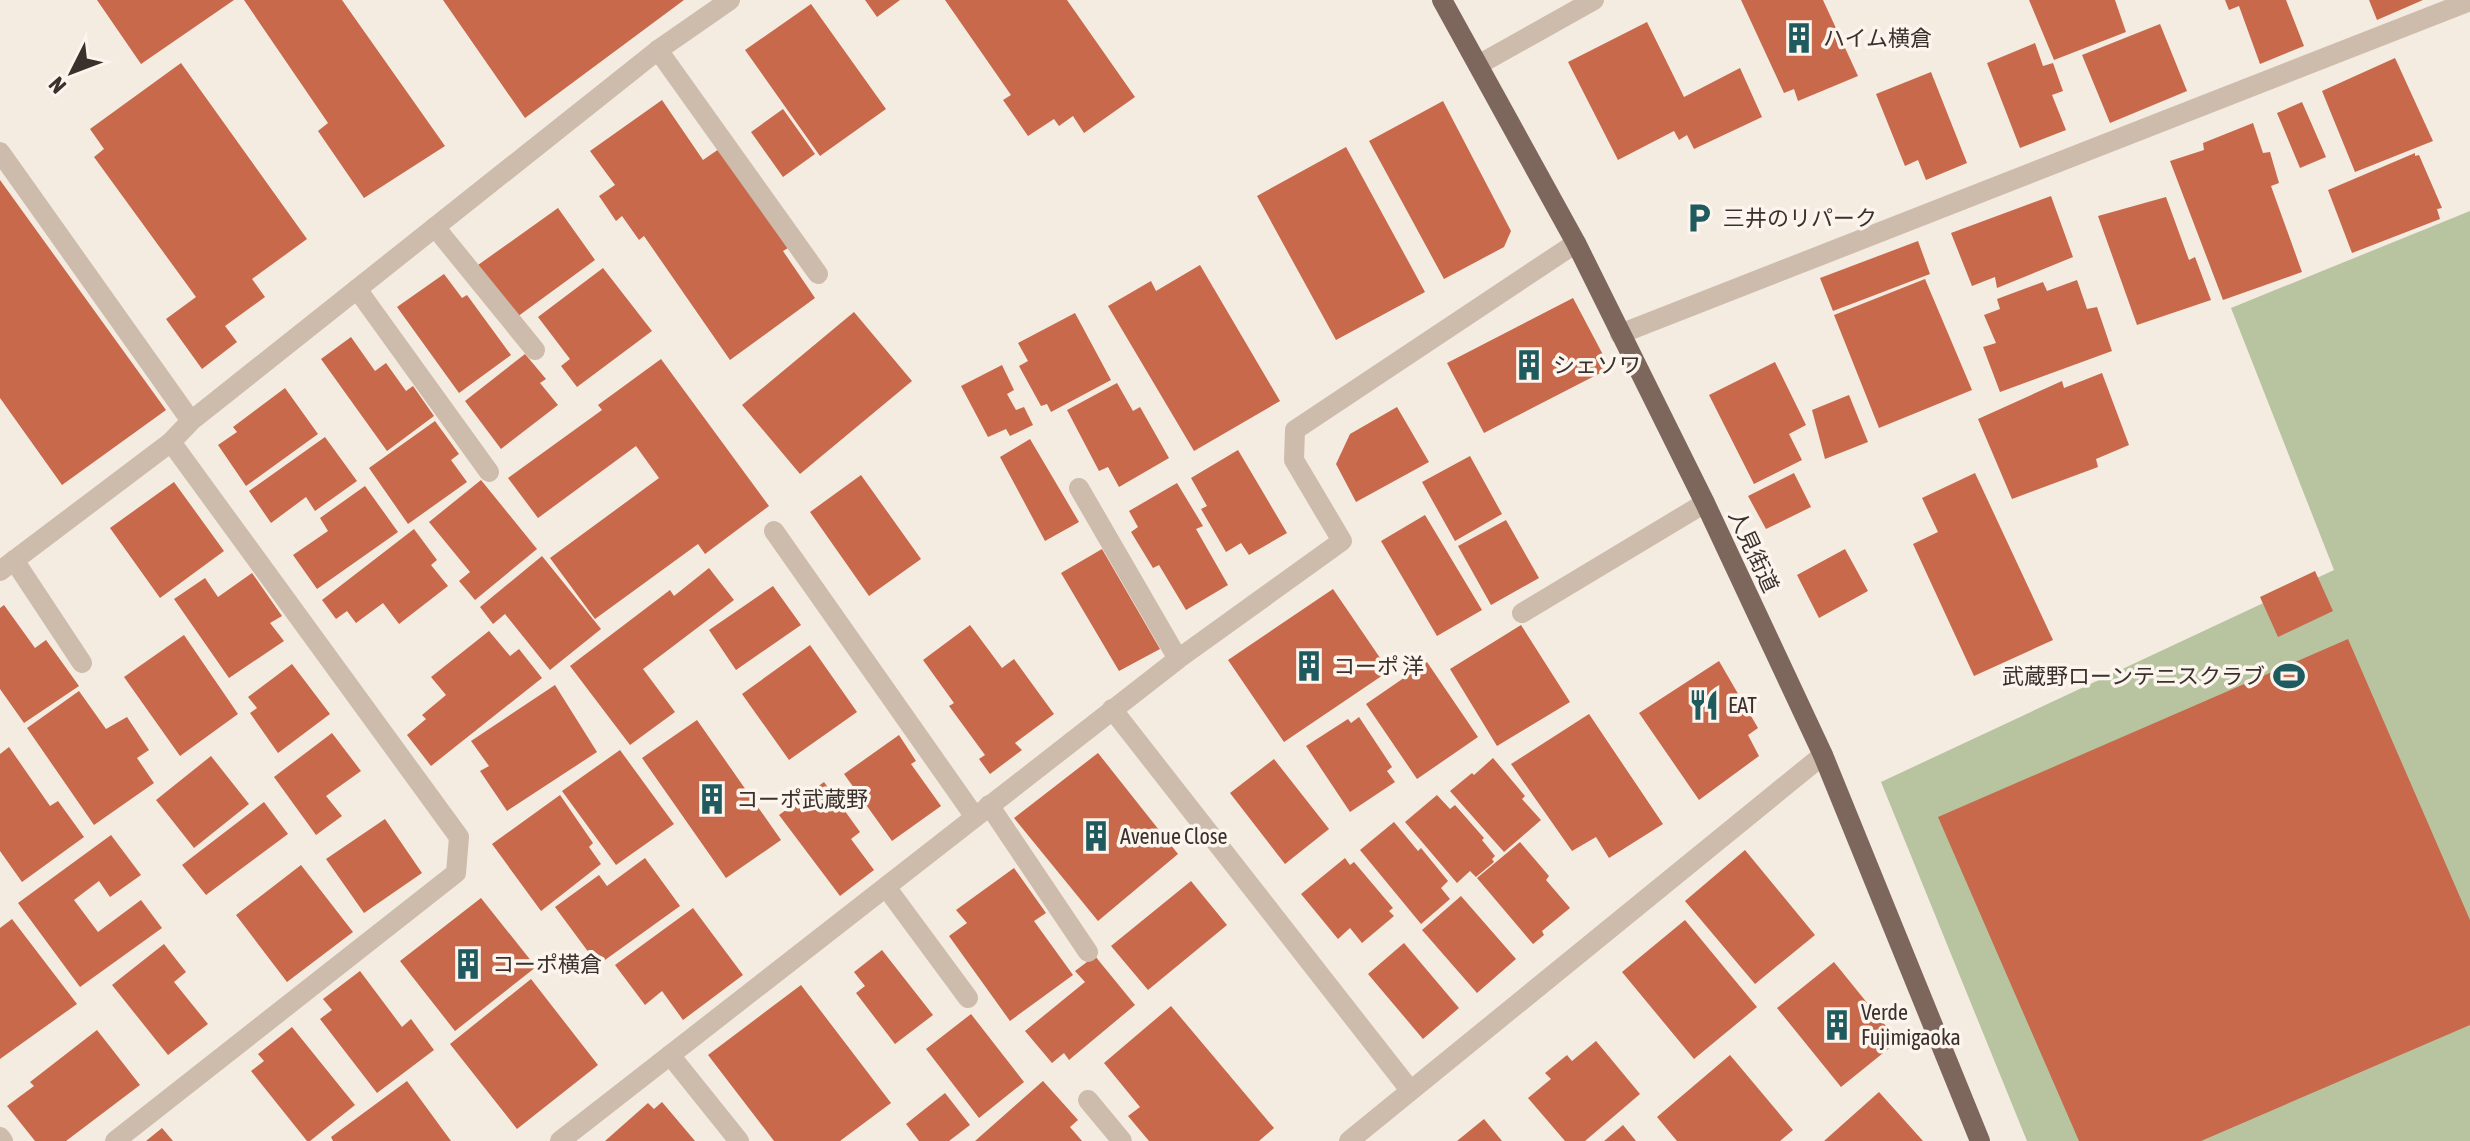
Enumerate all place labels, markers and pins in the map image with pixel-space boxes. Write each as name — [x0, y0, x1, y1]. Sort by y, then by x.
building icon: ハイム横倉 — [1782, 21, 1816, 55]
place label: ハイム横倉 — [1823, 25, 1932, 51]
parking icon: 三井のリパーク — [1682, 201, 1716, 235]
place label: 三井のリパーク — [1723, 205, 1877, 231]
building icon: シェソワ — [1512, 348, 1546, 382]
place label: シェソワ — [1553, 352, 1641, 378]
building icon: コーポ 洋 — [1292, 649, 1326, 683]
place label: コーポ 洋 — [1333, 653, 1424, 679]
sports icon: 武蔵野ローンテニスクラブ — [2272, 659, 2306, 693]
place label: 武蔵野ローンテニスクラブ — [2002, 663, 2265, 689]
restaurant icon: EAT — [1687, 688, 1721, 722]
place label: EAT — [1728, 692, 1757, 718]
building icon: コーポ武蔵野 — [695, 782, 729, 816]
place label: コーポ武蔵野 — [736, 786, 868, 812]
building icon: Avenue Close — [1079, 819, 1113, 853]
place label: Avenue Close — [1120, 823, 1228, 849]
building icon: コーポ横倉 — [451, 947, 485, 981]
place label: コーポ横倉 — [492, 951, 602, 977]
place label: Verde Fujimigaoka — [1861, 999, 1961, 1050]
building icon: Verde Fujimigaoka — [1820, 1008, 1854, 1042]

